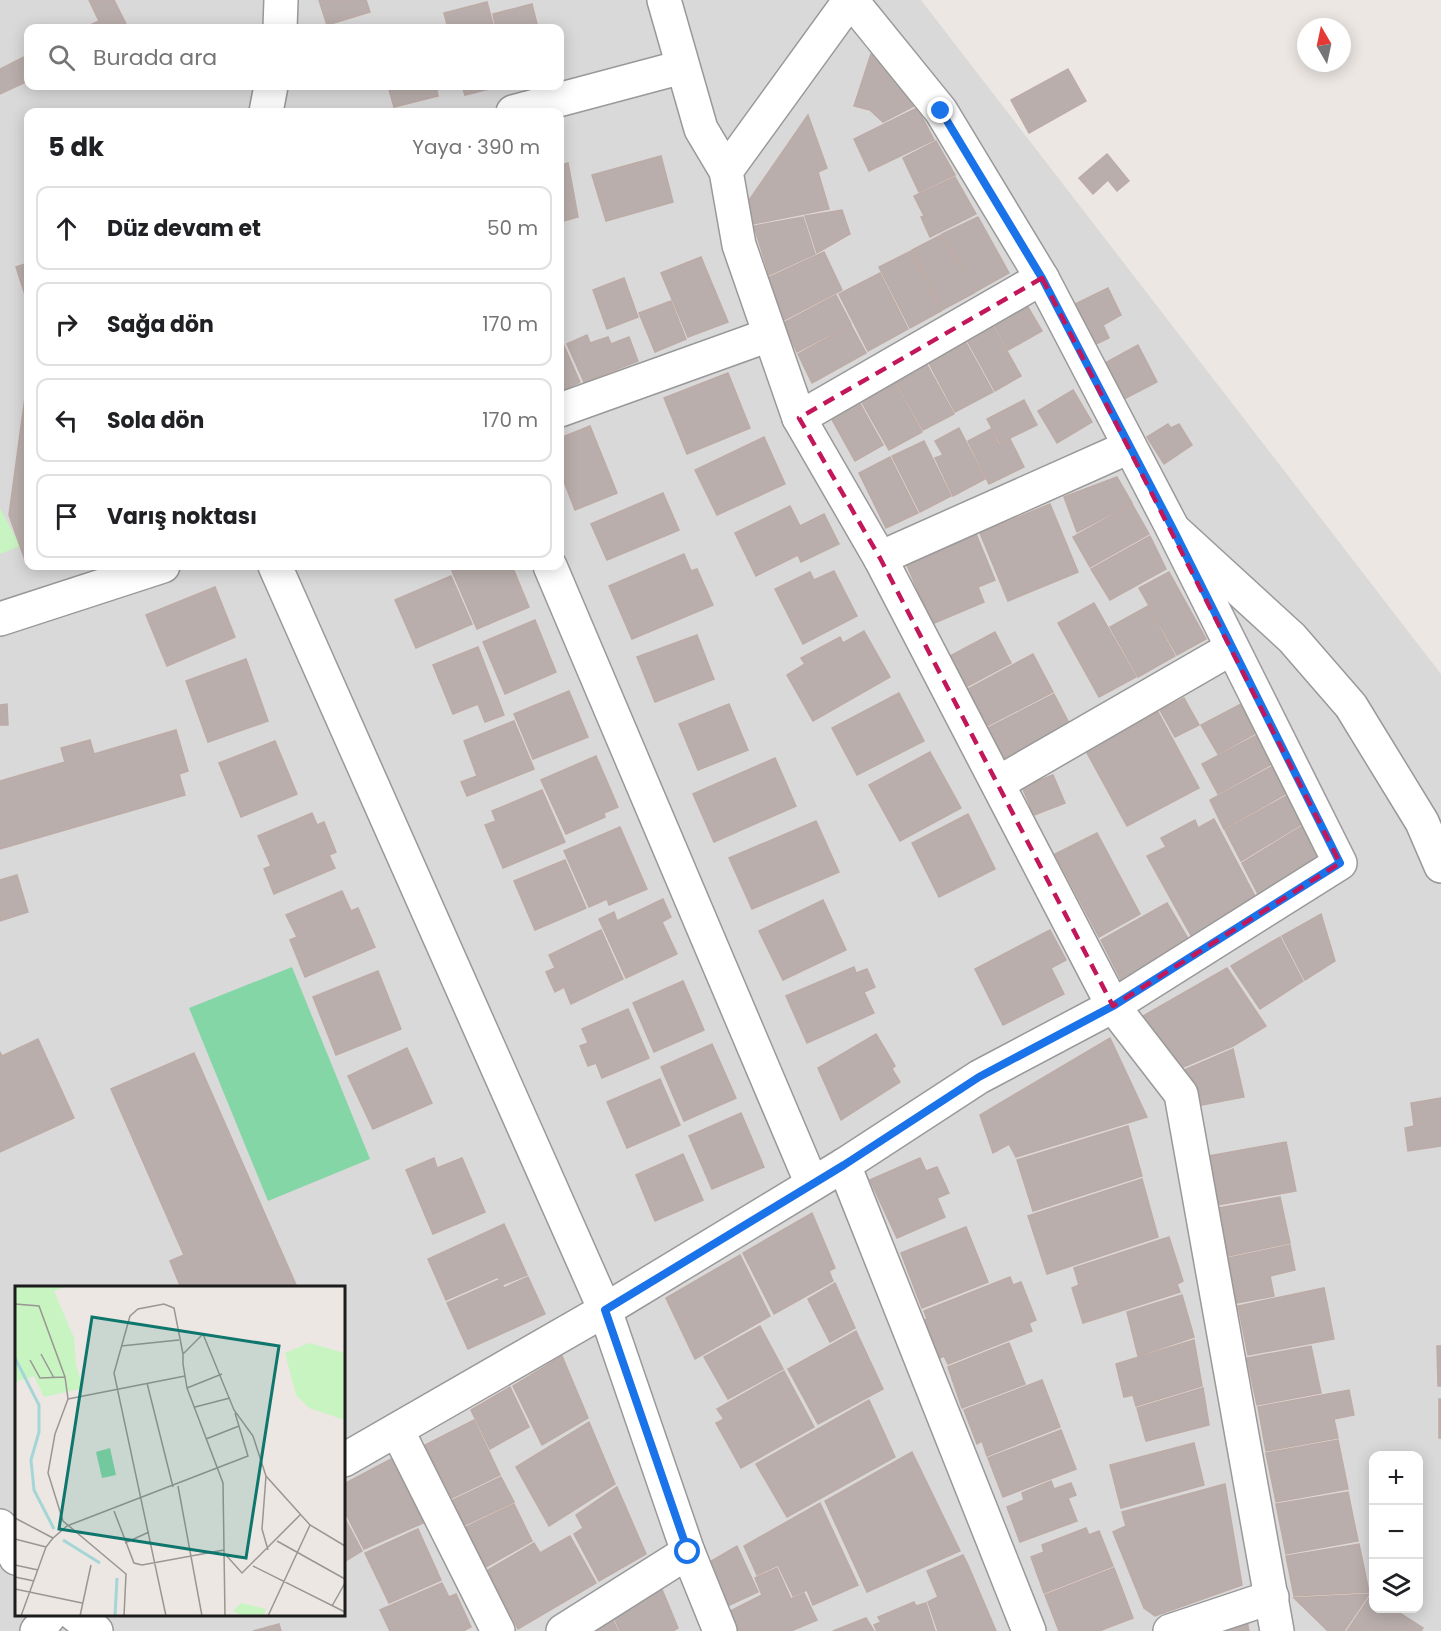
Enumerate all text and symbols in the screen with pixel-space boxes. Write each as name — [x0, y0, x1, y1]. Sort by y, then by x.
north arrow — [1297, 18, 1351, 72]
search box — [24, 24, 564, 90]
icon: search — [45, 41, 78, 74]
text: Burada ara — [93, 42, 217, 73]
route end — [927, 97, 953, 123]
text: 5 dk — [48, 129, 104, 165]
text: Yaya · 390 m — [412, 133, 540, 161]
icon: ahead — [50, 212, 83, 245]
text: Düz devam et — [107, 213, 261, 244]
text: 50 m — [487, 214, 538, 242]
icon: right — [50, 308, 83, 341]
text: Sağa dön — [107, 309, 214, 340]
text: 170 m — [482, 310, 538, 338]
icon: left — [50, 404, 83, 437]
text: Sola dön — [107, 405, 204, 436]
text: 170 m — [482, 406, 538, 434]
icon: arrive — [50, 500, 83, 533]
text: Varış noktası — [107, 501, 257, 532]
inset map — [15, 1286, 345, 1616]
map controls — [1369, 1451, 1423, 1613]
button: + — [1369, 1451, 1423, 1505]
button: − — [1369, 1505, 1423, 1559]
route start — [674, 1538, 700, 1564]
button: layers — [1369, 1559, 1423, 1613]

